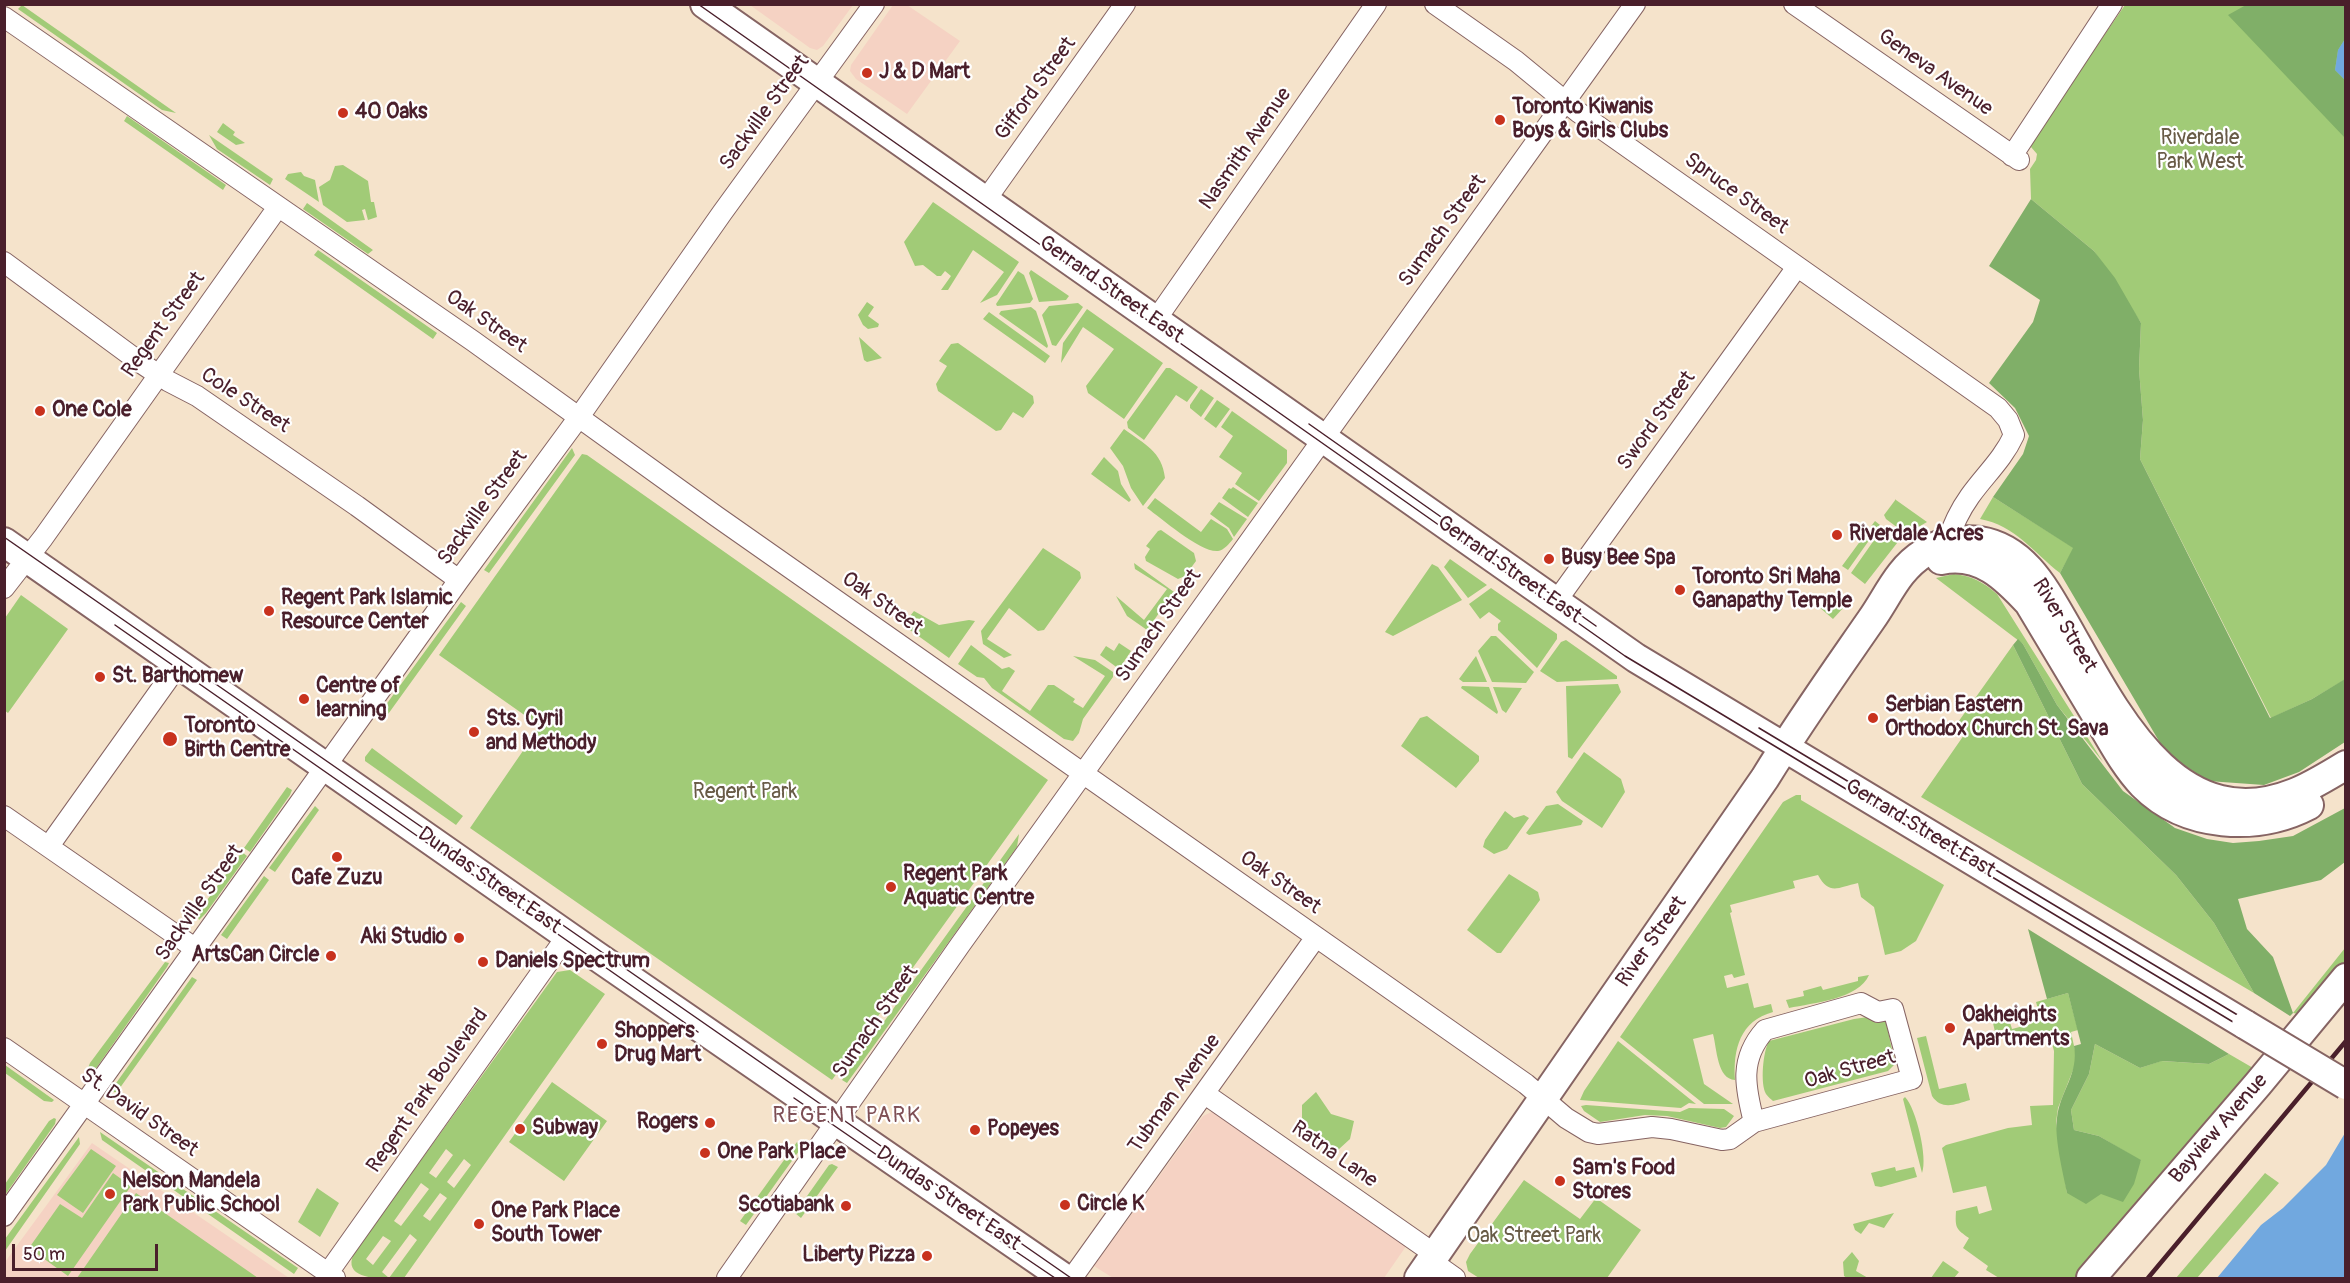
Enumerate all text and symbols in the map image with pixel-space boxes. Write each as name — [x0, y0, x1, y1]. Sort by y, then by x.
street label: Geneva Avenue — [1873, 24, 1997, 122]
street label: Gifford Street — [990, 32, 1082, 146]
street label: Sackville Street — [715, 50, 815, 176]
place label: J & D Mart — [879, 60, 970, 86]
marker: J & D Mart — [860, 66, 874, 80]
street label: Nasmith Avenue — [1195, 83, 1297, 215]
place label: Toronto Kiwanis Boys & Girls Clubs — [1512, 95, 1668, 145]
place label: 40 Oaks — [355, 100, 427, 126]
marker: 40 Oaks — [336, 106, 350, 120]
marker: Toronto Kiwanis Boys & Girls Clubs — [1493, 113, 1507, 127]
park label: Riverdale Park West — [2156, 126, 2244, 176]
street label: Spruce Street — [1679, 148, 1793, 240]
street label: Sumach Street — [1394, 170, 1492, 292]
street label: Gerrard Street East — [1034, 231, 1188, 349]
street label: Regent Street — [117, 267, 211, 383]
street label: Oak Street — [441, 285, 531, 359]
street label: Cole Street — [196, 363, 294, 439]
street label: Sword Street — [1613, 366, 1701, 476]
place label: One Cole — [52, 398, 132, 424]
marker: One Cole — [33, 404, 47, 418]
street label: Sackville Street — [433, 445, 533, 571]
street label: Gerrard Street East — [1432, 511, 1586, 629]
place label: Riverdale Acres — [1849, 522, 1983, 548]
marker: Riverdale Acres — [1830, 528, 1844, 542]
place label: Busy Bee Spa — [1561, 546, 1675, 572]
marker: Busy Bee Spa — [1542, 552, 1556, 566]
street label: Sumach Street — [1111, 564, 1207, 688]
place label: Toronto Sri Maha Ganapathy Temple — [1692, 565, 1852, 615]
street label: Oak Street — [837, 567, 927, 641]
street label: River Street — [2026, 574, 2102, 678]
marker: Toronto Sri Maha Ganapathy Temple — [1673, 583, 1687, 597]
place label: Regent Park Islamic Resource Center — [281, 586, 453, 636]
marker: Regent Park Islamic Resource Center — [262, 604, 276, 618]
place label: St. Barthomew — [112, 664, 243, 690]
marker: St. Barthomew — [93, 670, 107, 684]
place label: Centre of learning — [316, 674, 401, 724]
marker: Centre of learning — [297, 692, 311, 706]
place label: Serbian Eastern Orthodox Church St. Sava — [1885, 693, 2108, 743]
place label: Sts. Cyril and Methody — [486, 707, 596, 757]
marker: Serbian Eastern Orthodox Church St. Sava — [1866, 711, 1880, 725]
place label: Toronto Birth Centre — [184, 714, 290, 764]
marker: Sts. Cyril and Methody — [467, 725, 481, 739]
marker: Toronto Birth Centre — [161, 730, 179, 748]
street label: Gerrard Street East — [1840, 774, 2000, 884]
park label: Regent Park — [693, 780, 797, 806]
street label: Dundas Street East — [412, 822, 566, 940]
street label: Sackville Street — [151, 840, 249, 966]
street label: Oak Street — [1235, 846, 1325, 920]
marker: Cafe Zuzu — [330, 850, 344, 864]
place label: Regent Park Aquatic Centre — [903, 862, 1034, 912]
place label: Cafe Zuzu — [291, 866, 383, 892]
marker: Regent Park Aquatic Centre — [884, 880, 898, 894]
street label: River Street — [1611, 892, 1693, 992]
place label: Aki Studio — [360, 925, 447, 951]
marker: Aki Studio — [452, 931, 466, 945]
place label: ArtsCan Circle — [191, 943, 319, 969]
marker: ArtsCan Circle — [324, 949, 338, 963]
place label: Daniels Spectrum — [495, 949, 650, 975]
marker: Daniels Spectrum — [476, 955, 490, 969]
street label: Sumach Street — [828, 960, 924, 1084]
place label: Oakheights Apartments — [1962, 1003, 2069, 1053]
street label: Regent Park Boulevard — [362, 1004, 494, 1178]
place label: Shoppers Drug Mart — [614, 1019, 701, 1069]
marker: Oakheights Apartments — [1943, 1021, 1957, 1035]
street label: Tubman Avenue — [1123, 1030, 1227, 1158]
marker: Shoppers Drug Mart — [595, 1037, 609, 1051]
street label: Oak Street — [1802, 1045, 1898, 1095]
street label: St. David Street — [75, 1063, 203, 1163]
street label: Bayview Avenue — [2164, 1069, 2274, 1189]
district label: REGENT PARK — [772, 1103, 922, 1129]
place label: Rogers — [637, 1110, 698, 1136]
place label: Subway — [532, 1116, 598, 1142]
marker: Rogers — [703, 1116, 717, 1130]
street label: Ratna Lane — [1286, 1116, 1382, 1194]
place label: Popeyes — [987, 1117, 1059, 1143]
marker: Subway — [513, 1122, 527, 1136]
marker: Popeyes — [968, 1123, 982, 1137]
place label: One Park Place — [717, 1140, 846, 1166]
street label: Dundas Street East — [871, 1141, 1025, 1257]
marker: One Park Place — [698, 1146, 712, 1160]
place label: Sam's Food Stores — [1572, 1156, 1675, 1206]
place label: Nelson Mandela Park Public School — [122, 1169, 280, 1219]
marker: Sam's Food Stores — [1553, 1174, 1567, 1188]
marker: Nelson Mandela Park Public School — [103, 1187, 117, 1201]
place label: Circle K — [1077, 1192, 1144, 1218]
place label: Scotiabank — [738, 1193, 834, 1219]
marker: Circle K — [1058, 1198, 1072, 1212]
place label: One Park Place South Tower — [491, 1199, 620, 1249]
marker: Scotiabank — [839, 1199, 853, 1213]
marker: One Park Place South Tower — [472, 1217, 486, 1231]
park label: Oak Street Park — [1467, 1224, 1601, 1250]
scale bar — [15, 1232, 160, 1270]
text: 50 m — [23, 1243, 65, 1266]
place label: Liberty Pizza — [802, 1243, 915, 1269]
marker: Liberty Pizza — [920, 1249, 934, 1263]

